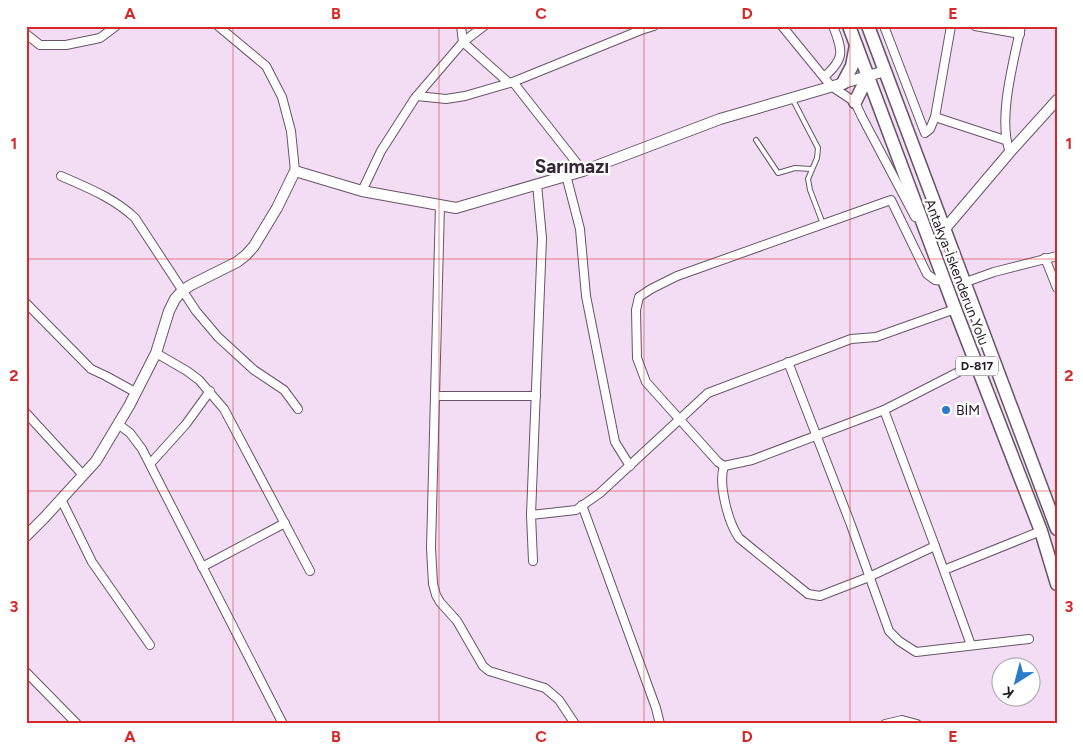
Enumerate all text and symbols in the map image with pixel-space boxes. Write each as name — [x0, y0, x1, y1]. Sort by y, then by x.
text: A — [124, 4, 136, 23]
text: B — [331, 4, 341, 23]
text: C — [535, 4, 547, 23]
text: D — [741, 4, 753, 23]
text: E — [948, 4, 958, 23]
text: 1 — [11, 134, 17, 153]
text: 1 — [1066, 134, 1072, 153]
district label: Sarımazı — [535, 155, 609, 178]
street label: Antakya-İskenderun Yolu — [921, 197, 992, 348]
road number: D-817 — [956, 356, 998, 376]
text: 2 — [9, 366, 19, 385]
text: 2 — [1064, 366, 1074, 385]
place label: BİM — [956, 402, 980, 419]
marker: BİM — [940, 404, 952, 416]
text: 3 — [10, 597, 19, 616]
text: 3 — [1065, 597, 1074, 616]
north arrow — [990, 658, 1040, 708]
text: K — [999, 682, 1017, 702]
text: A — [124, 727, 136, 746]
text: B — [331, 727, 341, 746]
text: C — [535, 727, 547, 746]
text: D — [741, 727, 753, 746]
text: E — [948, 727, 958, 746]

